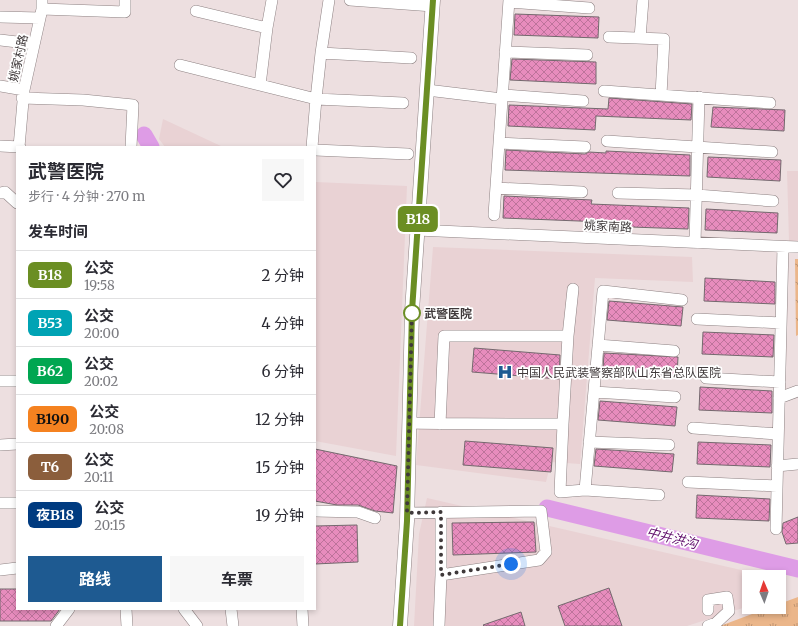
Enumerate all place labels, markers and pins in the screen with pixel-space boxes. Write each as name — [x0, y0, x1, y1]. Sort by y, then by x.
marker: 武警医院 — [403, 304, 421, 322]
place label: 武警医院 — [424, 306, 472, 321]
hospital icon: 中国人民武装警察部队山东省总队医院 — [496, 363, 514, 381]
place label: 中国人民武装警察部队山东省总队医院 — [517, 365, 721, 380]

